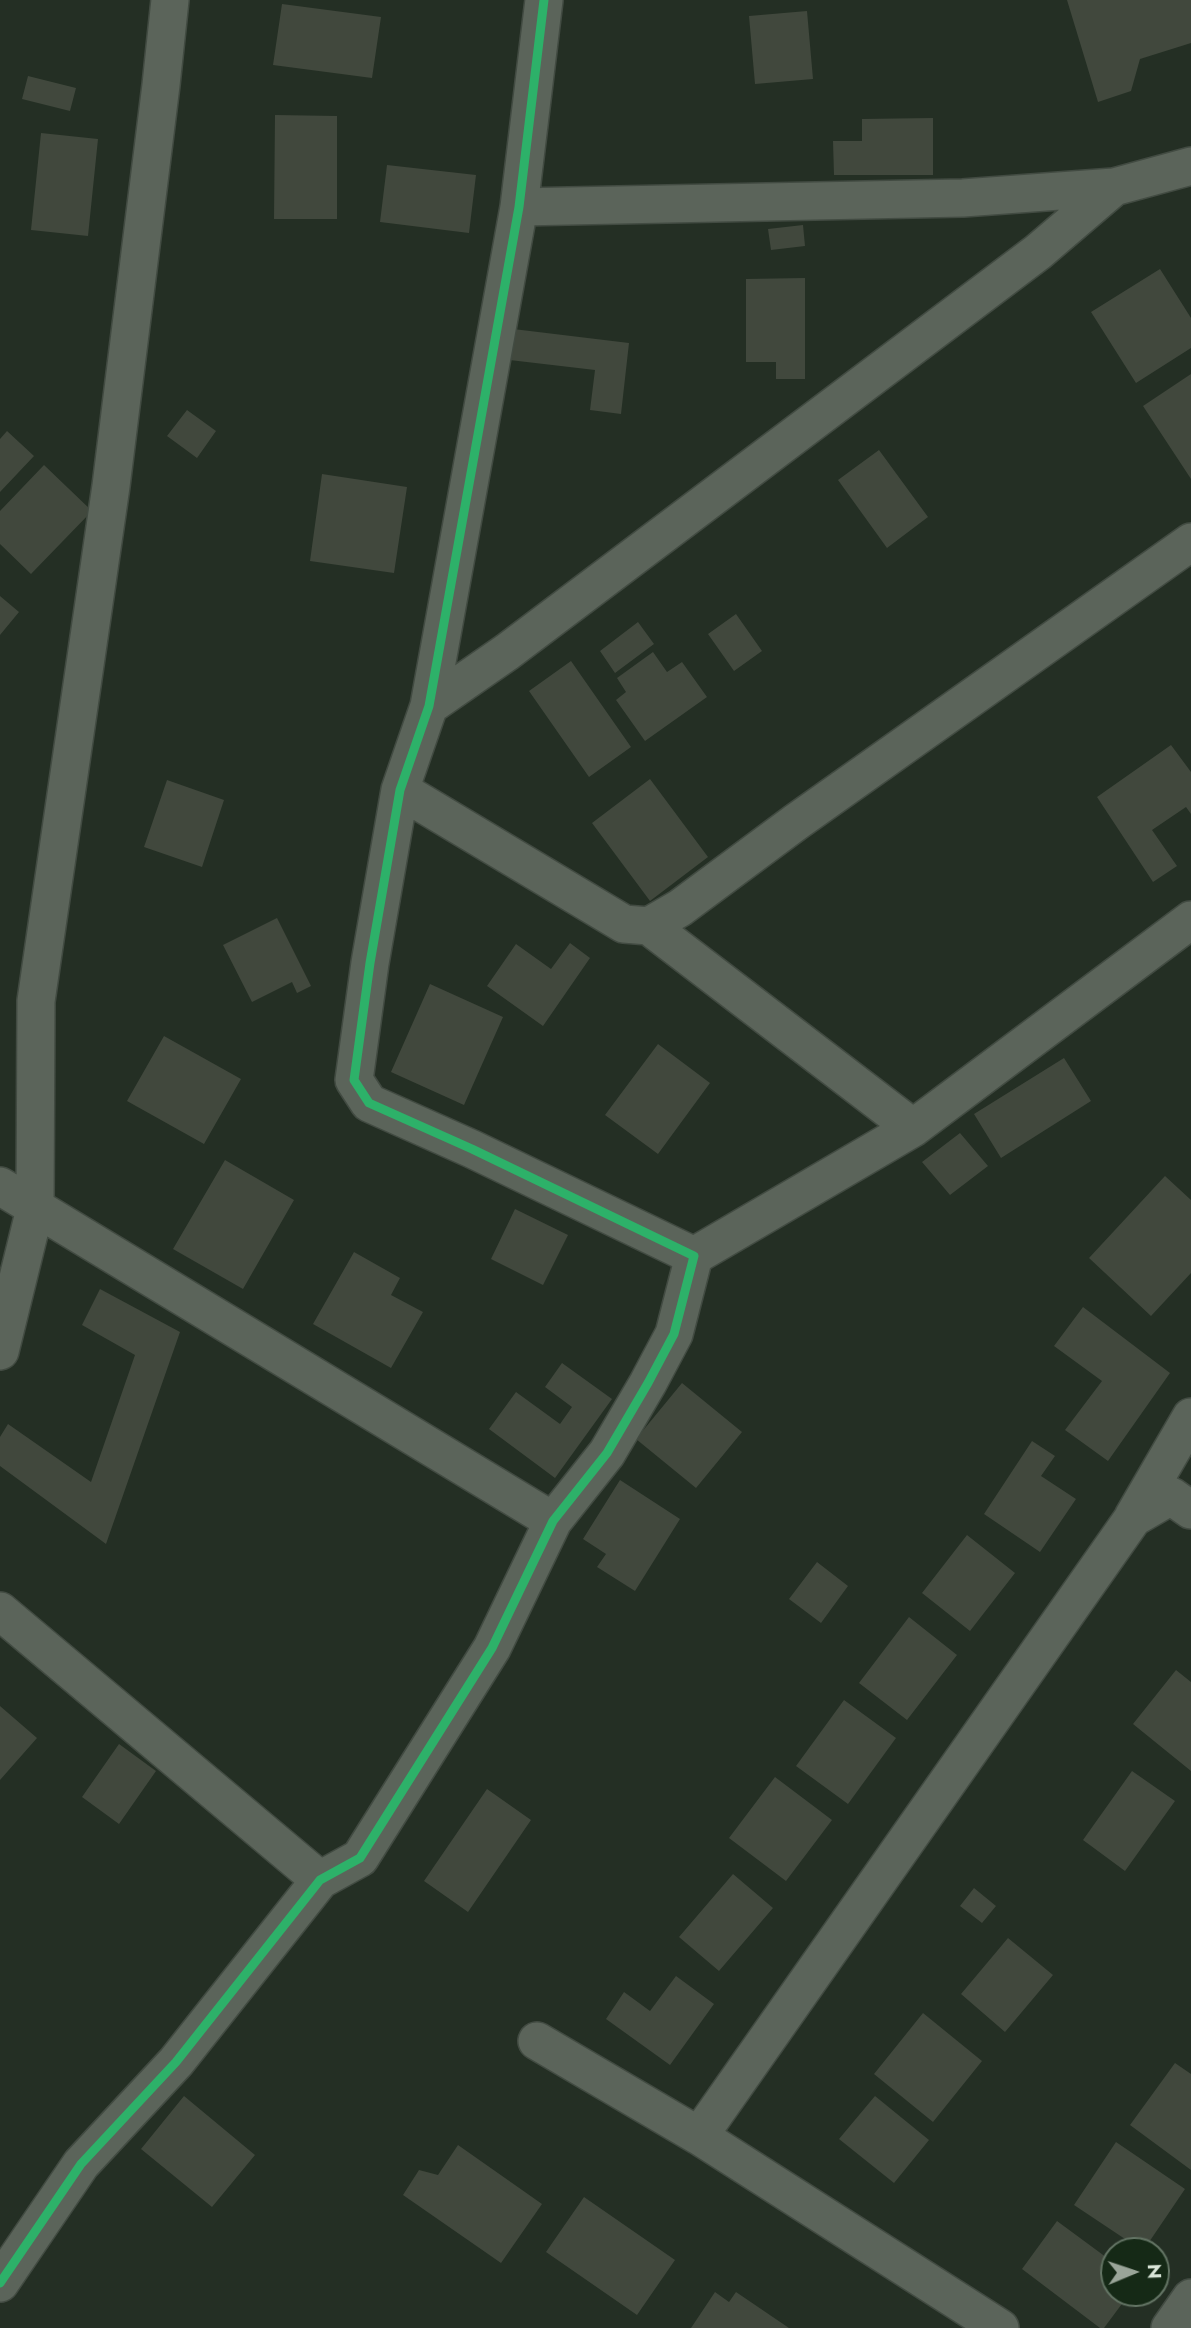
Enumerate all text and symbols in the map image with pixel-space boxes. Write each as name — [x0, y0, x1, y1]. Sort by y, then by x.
north arrow — [1100, 2237, 1170, 2307]
text: N — [1141, 2263, 1168, 2279]

